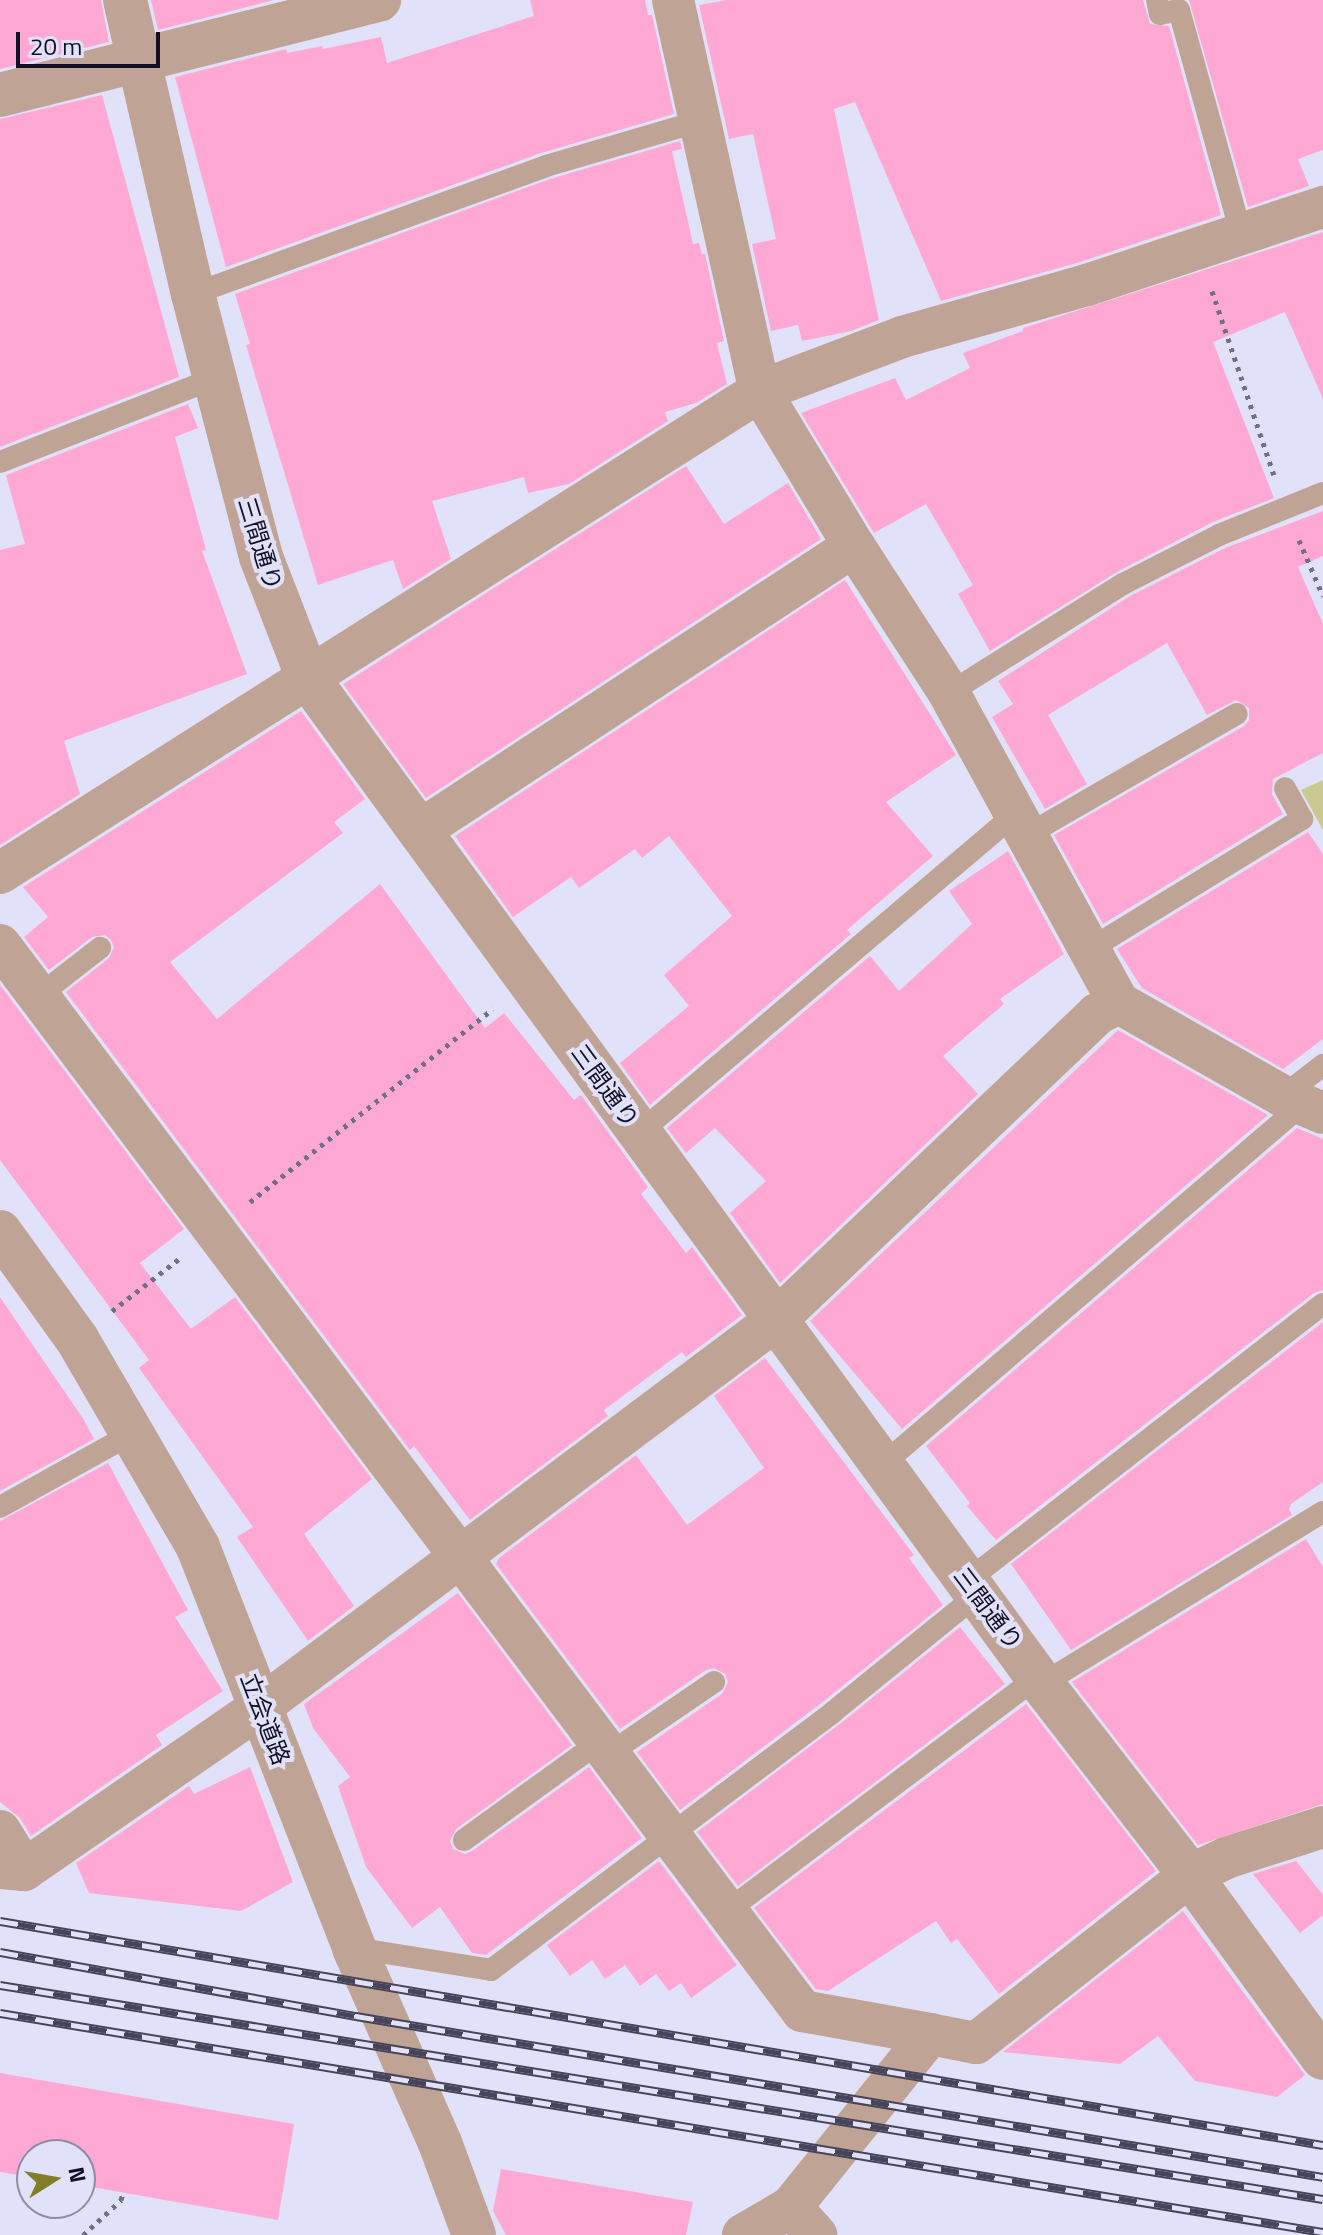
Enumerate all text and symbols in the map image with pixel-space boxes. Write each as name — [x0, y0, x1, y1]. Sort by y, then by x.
scale bar — [20, 16, 164, 66]
text: 20 m — [30, 28, 82, 64]
street label: 三間通り — [232, 494, 288, 594]
street label: 三間通り — [565, 1039, 645, 1133]
street label: 三間通り — [948, 1562, 1028, 1656]
street label: 立会道路 — [234, 1669, 296, 1769]
north arrow — [16, 2139, 96, 2219]
text: N — [59, 2164, 96, 2186]

